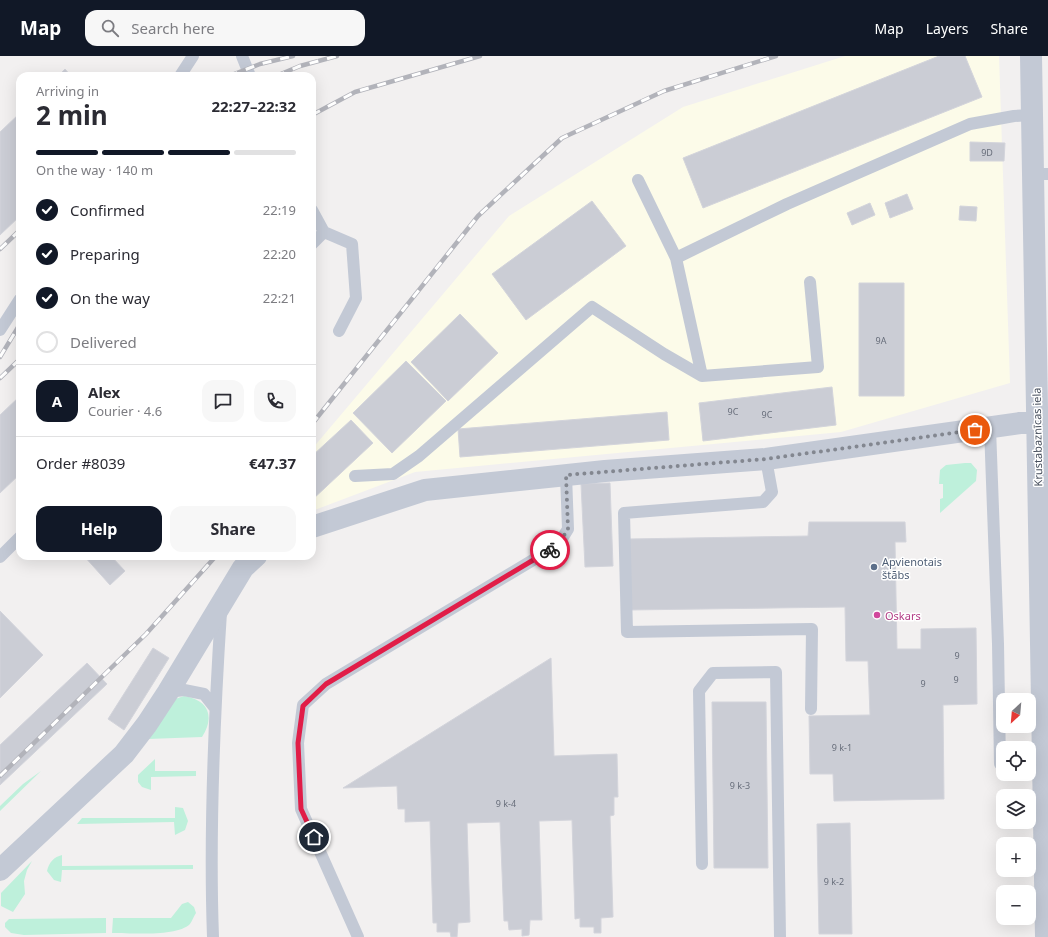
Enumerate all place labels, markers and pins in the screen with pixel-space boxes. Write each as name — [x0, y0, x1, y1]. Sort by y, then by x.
pin — [958, 413, 992, 447]
place label: Apvienotais štābs — [882, 554, 942, 582]
marker: Apvienotais štābs — [869, 562, 879, 572]
place label: Oskars — [885, 608, 921, 623]
marker: Oskars — [872, 610, 882, 620]
pin — [297, 820, 331, 854]

